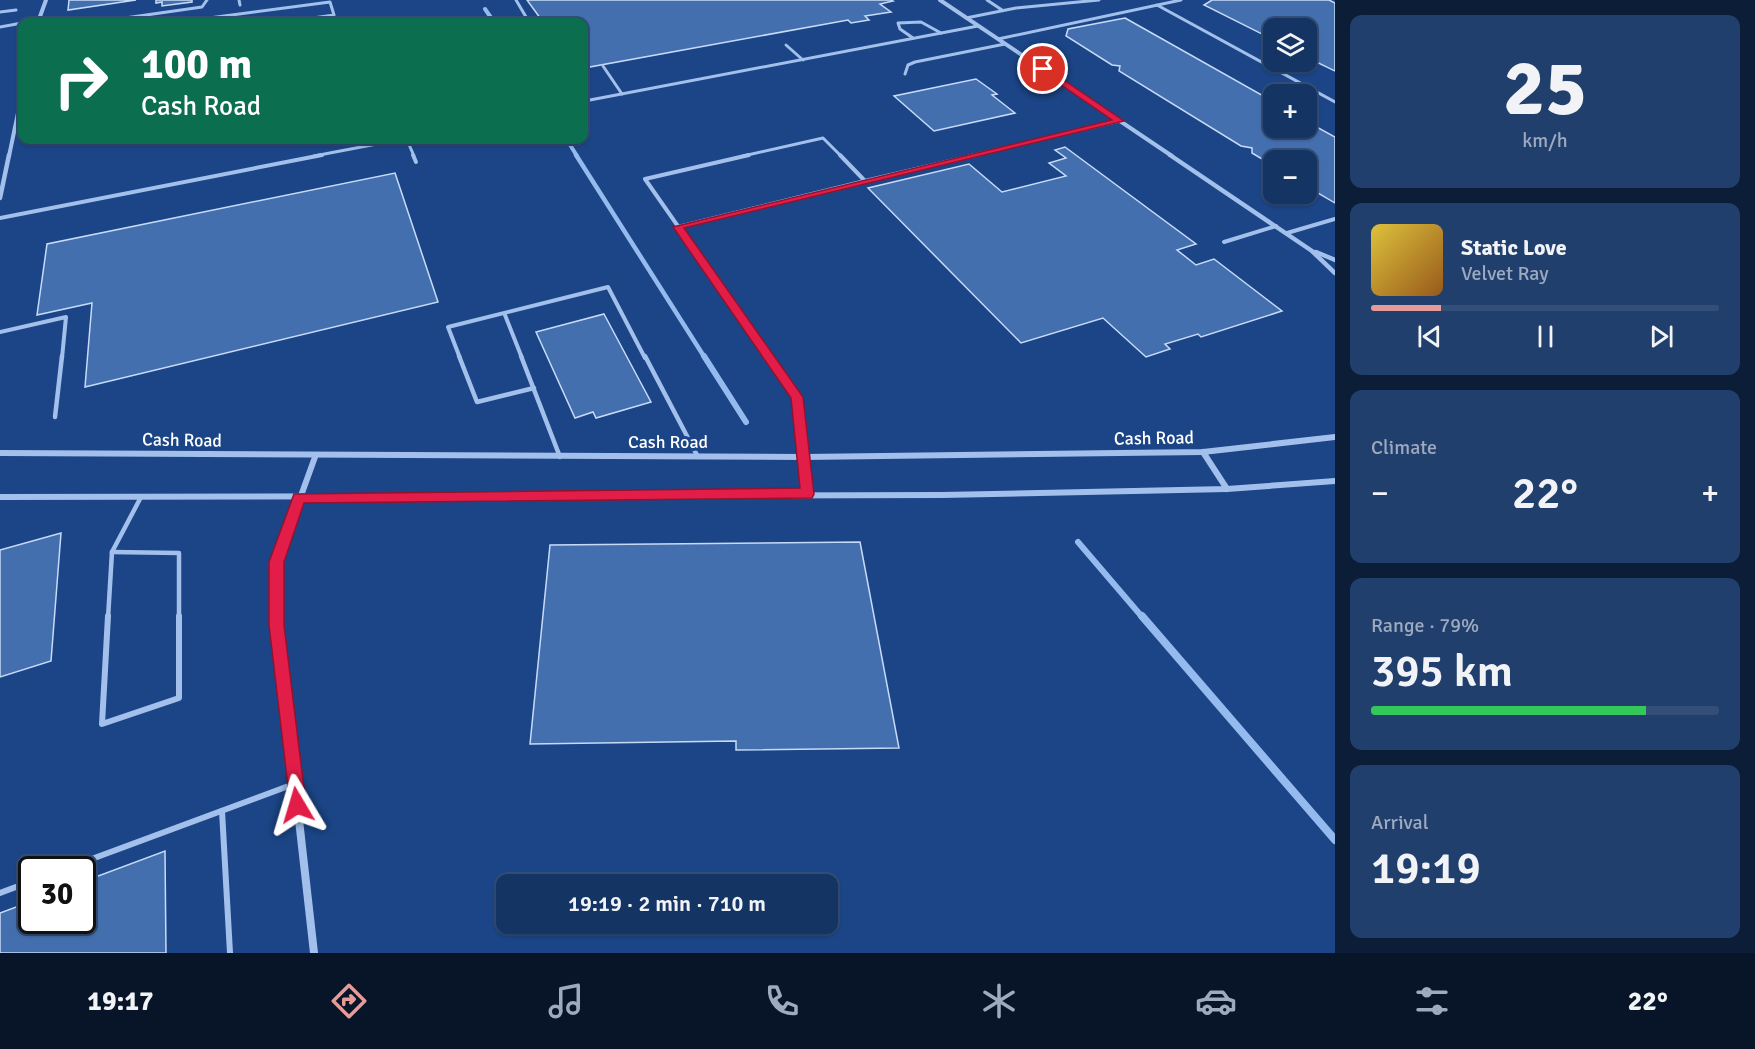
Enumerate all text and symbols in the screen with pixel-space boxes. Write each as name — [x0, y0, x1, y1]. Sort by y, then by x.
map controls — [1263, 18, 1317, 204]
button: layers — [1263, 18, 1317, 72]
text: 100 m — [141, 39, 252, 90]
text: 25 — [1503, 41, 1587, 137]
icon: right — [42, 42, 120, 120]
pin — [1017, 43, 1068, 94]
icon: arrive — [1026, 52, 1059, 85]
button: + — [1263, 84, 1317, 138]
text: Cash Road — [141, 90, 261, 123]
text: km/h — [1522, 128, 1568, 153]
button: − — [1263, 150, 1317, 204]
text: Static Love — [1461, 234, 1567, 261]
text: Velvet Ray — [1461, 261, 1549, 286]
icon: previous — [1413, 320, 1446, 353]
icon: pause — [1529, 320, 1562, 353]
icon: next — [1645, 320, 1678, 353]
street label: Cash Road — [1114, 426, 1194, 450]
street label: Cash Road — [142, 428, 222, 452]
street label: Cash Road — [628, 431, 708, 453]
text: Climate — [1371, 435, 1437, 460]
text: 22° — [1512, 466, 1578, 521]
text: − — [1371, 473, 1389, 514]
text: + — [1701, 473, 1719, 514]
text: Range · 79% — [1371, 613, 1479, 638]
text: 395 km — [1371, 644, 1513, 699]
position arrow — [265, 773, 329, 837]
text: Arrival — [1371, 810, 1429, 835]
text: 19:19 — [1371, 841, 1481, 896]
speed limit sign: 30 — [18, 856, 96, 934]
text: 19:19 · 2 min · 710 m — [568, 890, 766, 917]
icon: directions — [328, 980, 370, 1022]
icon: music — [545, 980, 587, 1022]
icon: phone — [761, 980, 803, 1022]
icon: climate — [978, 980, 1020, 1022]
icon: car — [1195, 980, 1237, 1022]
icon: filters — [1411, 980, 1453, 1022]
text: 19:17 — [87, 985, 154, 1018]
text: 22° — [1628, 985, 1668, 1018]

